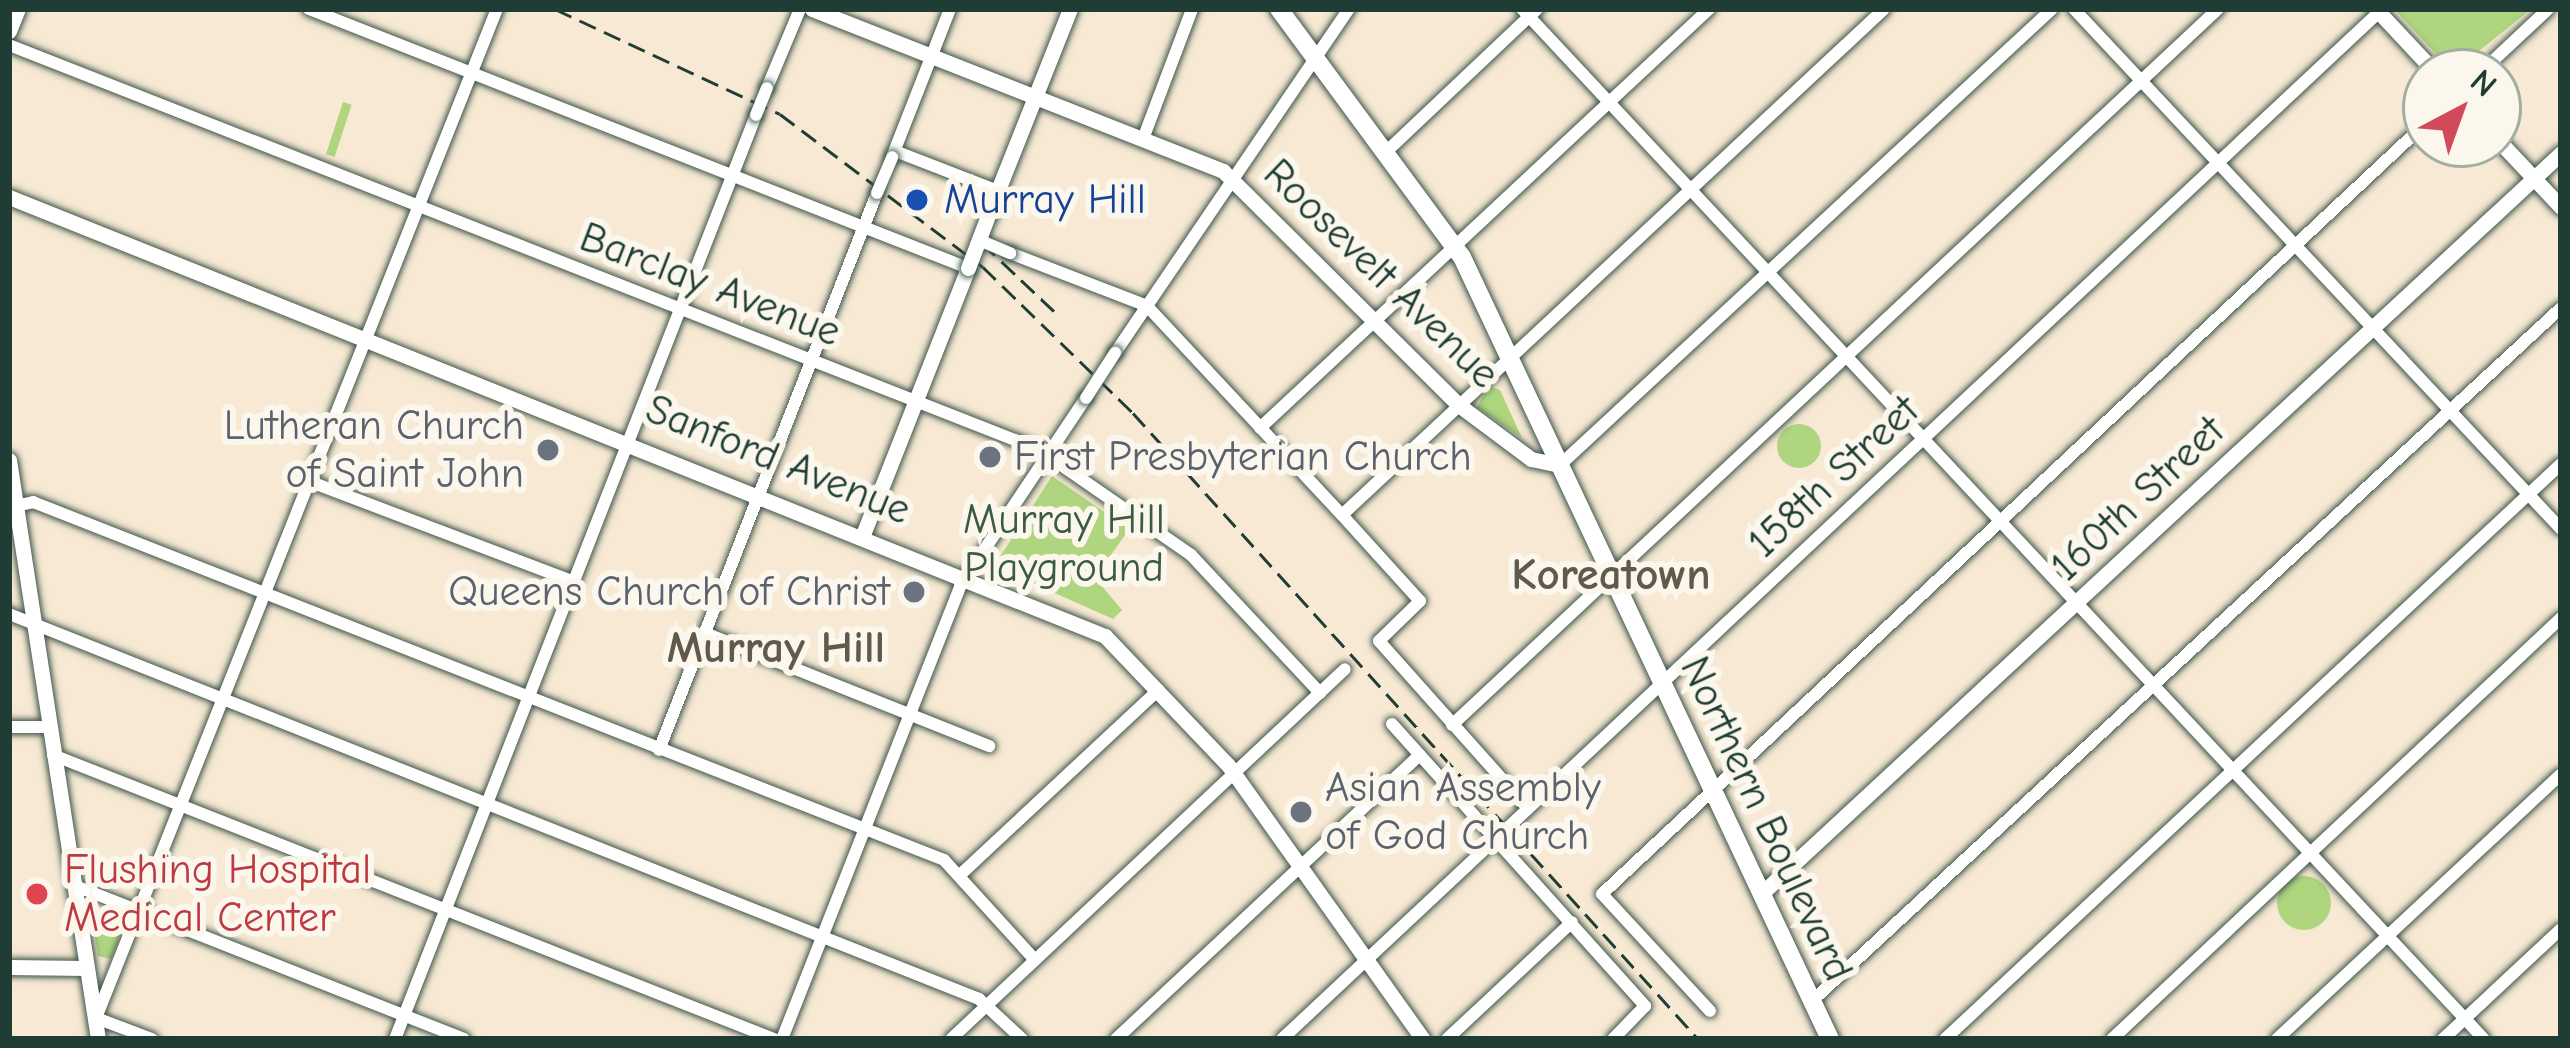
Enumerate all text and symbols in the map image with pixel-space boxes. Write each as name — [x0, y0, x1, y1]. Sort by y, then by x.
north arrow — [2402, 48, 2522, 168]
text: N — [2463, 62, 2504, 104]
street label: Roosevelt Avenue — [1253, 149, 1509, 399]
place label: Murray Hill — [944, 175, 1146, 225]
marker: Murray Hill — [901, 184, 933, 216]
street label: Barclay Avenue — [573, 212, 847, 358]
street label: Sanford Avenue — [638, 384, 918, 536]
street label: 158th Street — [1738, 385, 1930, 569]
place label: Lutheran Church of Saint John — [224, 401, 524, 500]
street label: 160th Street — [2041, 406, 2235, 592]
place label: First Presbyterian Church — [1014, 432, 1472, 482]
marker: Lutheran Church of Saint John — [535, 437, 561, 463]
marker: First Presbyterian Church — [977, 444, 1003, 470]
park label: Murray Hill Playground — [963, 495, 1165, 594]
district label: Koreatown — [1511, 548, 1711, 602]
place label: Queens Church of Christ — [448, 567, 890, 617]
marker: Queens Church of Christ — [901, 579, 927, 605]
district label: Murray Hill — [667, 621, 885, 675]
street label: Northern Boulevard — [1669, 649, 1863, 989]
place label: Asian Assembly of God Church — [1325, 763, 1601, 862]
marker: Asian Assembly of God Church — [1288, 799, 1314, 825]
place label: Flushing Hospital Medical Center — [64, 845, 371, 944]
marker: Flushing Hospital Medical Center — [21, 878, 53, 910]

